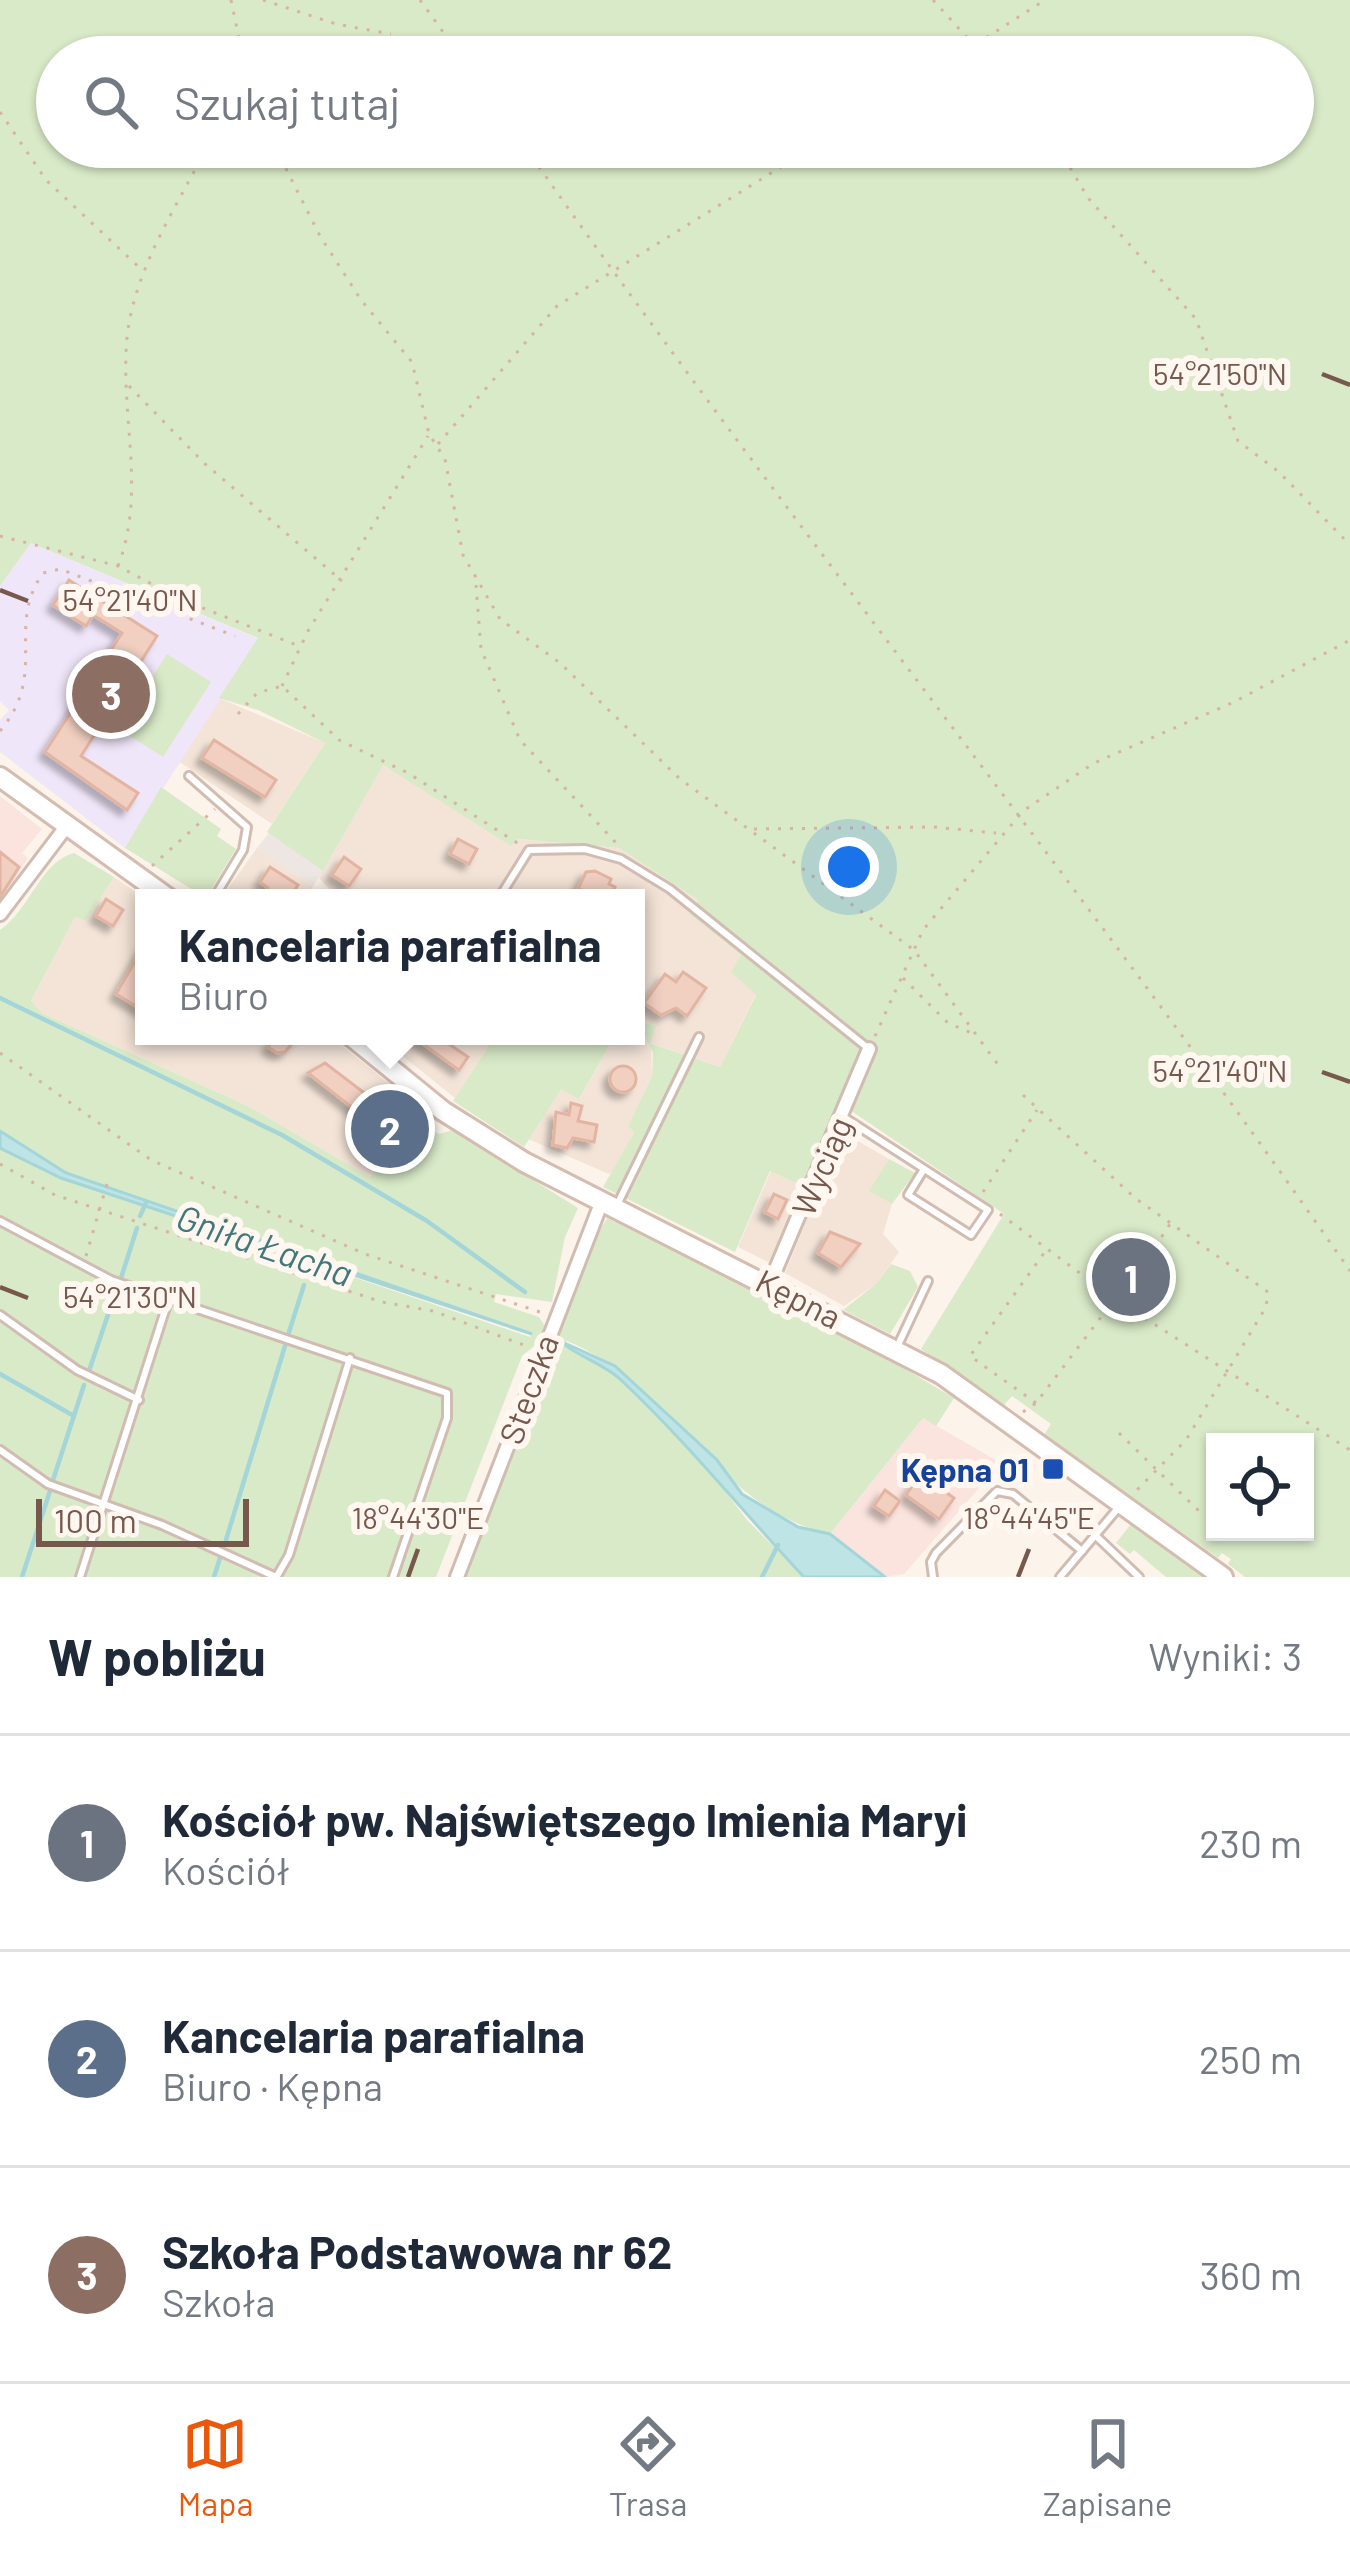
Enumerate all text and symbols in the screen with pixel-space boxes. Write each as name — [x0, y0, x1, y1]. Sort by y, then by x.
search box — [36, 36, 1314, 168]
icon: search — [78, 69, 144, 135]
text: Szukaj tutaj — [174, 75, 401, 129]
text: 54°21'50"N — [1153, 355, 1287, 391]
text: 54°21'40"N — [63, 581, 197, 617]
pin: 3 — [72, 649, 150, 739]
your location — [819, 837, 879, 897]
popup — [135, 889, 645, 1045]
text: Kancelaria parafialna — [178, 917, 602, 971]
text: Biuro — [178, 971, 269, 1018]
text: 54°21'40"N — [1153, 1052, 1287, 1088]
pin: 2 — [351, 1084, 429, 1174]
street label: Wyciąg — [782, 1111, 860, 1221]
water label: Gniła Łacha — [171, 1194, 359, 1294]
pin: 1 — [1092, 1232, 1170, 1322]
street label: Kępna — [750, 1260, 848, 1336]
text: 54°21'30"N — [63, 1278, 197, 1314]
street label: Steczka — [490, 1329, 566, 1449]
map controls — [1206, 1433, 1314, 1541]
button: locate — [1206, 1433, 1314, 1541]
place label: Kępna 01 — [901, 1449, 1029, 1489]
marker: Kępna 01 — [1040, 1456, 1066, 1482]
scale bar — [36, 1493, 249, 1546]
text: 18°44'30"E — [352, 1499, 484, 1535]
text: 18°44'45"E — [963, 1499, 1095, 1535]
text: 100 m — [54, 1500, 137, 1540]
text: W pobliżu — [48, 1625, 266, 1686]
text: Wyniki: 3 — [1149, 1632, 1302, 1679]
text: Kościół pw. Najświętszego Imienia Maryi — [162, 1792, 968, 1846]
text: 1 — [80, 1819, 94, 1866]
text: 230 m — [1199, 1819, 1302, 1866]
text: Kościół — [162, 1846, 290, 1893]
text: Kancelaria parafialna — [162, 2008, 585, 2062]
text: 2 — [76, 2035, 98, 2082]
text: 250 m — [1199, 2035, 1302, 2082]
text: Biuro · Kępna — [162, 2062, 383, 2109]
text: Szkoła Podstawowa nr 62 — [162, 2224, 672, 2278]
text: 3 — [76, 2251, 98, 2298]
text: 360 m — [1200, 2251, 1302, 2298]
text: Szkoła — [162, 2278, 275, 2325]
tab: Mapa — [178, 2411, 253, 2523]
tab: Trasa — [609, 2411, 687, 2523]
tab: Zapisane — [1043, 2411, 1172, 2523]

